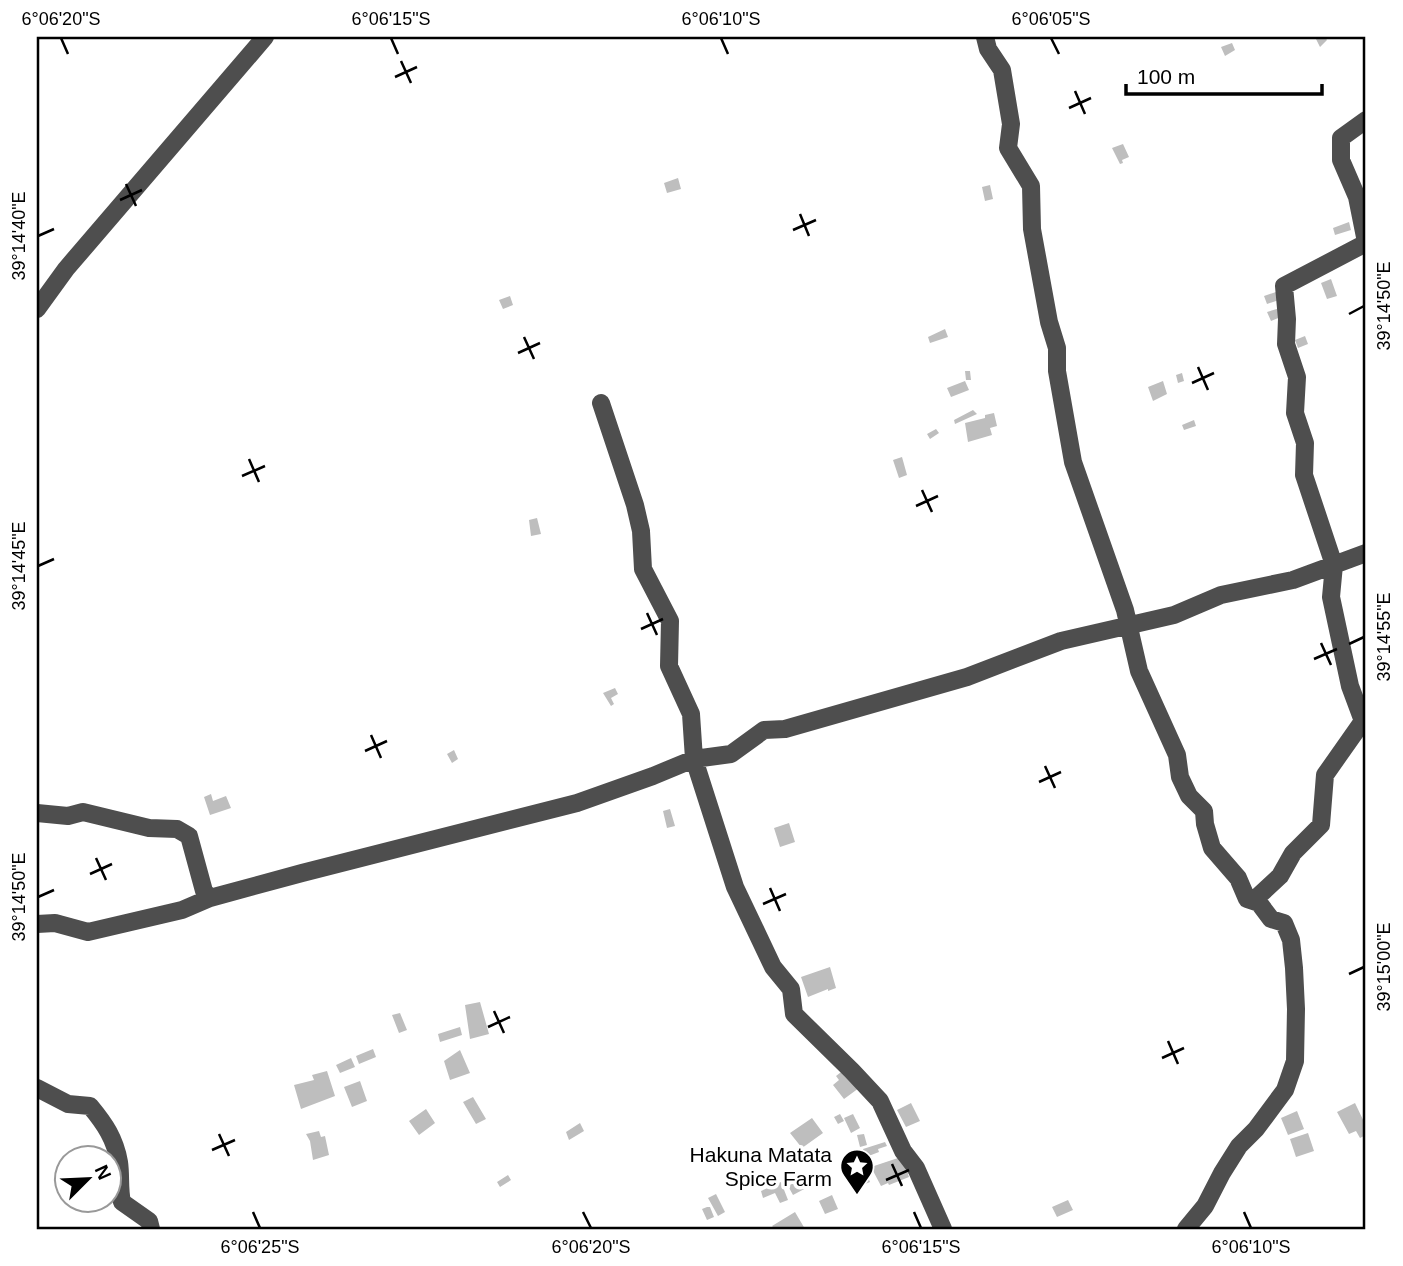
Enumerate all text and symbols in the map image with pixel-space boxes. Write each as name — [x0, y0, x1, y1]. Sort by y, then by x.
text: 6°06'20"S — [21, 9, 101, 29]
text: 6°06'15"S — [351, 9, 431, 29]
text: 6°06'10"S — [681, 9, 761, 29]
text: 6°06'05"S — [1011, 9, 1091, 29]
scale bar — [1126, 52, 1322, 96]
text: 100 m — [1137, 65, 1195, 88]
text: 39°14'40"E — [9, 191, 29, 281]
text: 39°14'50"E — [1374, 261, 1394, 351]
text: 39°14'45"E — [9, 521, 29, 611]
text: 39°14'55"E — [1374, 592, 1394, 682]
text: 39°14'50"E — [9, 852, 29, 942]
text: 39°15'00"E — [1374, 922, 1394, 1012]
place label: Hakuna Matata Spice Farm — [690, 1143, 832, 1190]
north arrow — [52, 1144, 122, 1214]
place icon: Hakuna Matata Spice Farm — [838, 1147, 876, 1196]
text: N — [91, 1162, 115, 1183]
text: 6°06'25"S — [220, 1237, 300, 1257]
text: 6°06'20"S — [551, 1237, 631, 1257]
text: 6°06'15"S — [881, 1237, 961, 1257]
text: 6°06'10"S — [1211, 1237, 1291, 1257]

